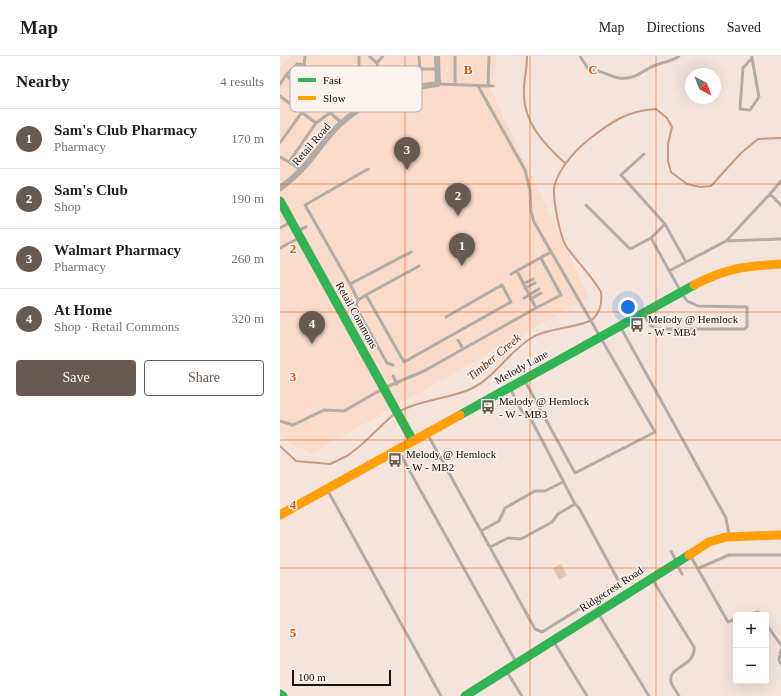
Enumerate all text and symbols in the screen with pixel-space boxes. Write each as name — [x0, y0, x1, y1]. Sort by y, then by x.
text: Map — [20, 17, 58, 38]
text: Map — [599, 20, 624, 35]
text: Directions — [646, 20, 705, 35]
text: Saved — [727, 20, 761, 35]
text: B — [464, 62, 473, 77]
text: C — [588, 62, 598, 77]
legend — [290, 66, 422, 112]
north arrow — [685, 68, 721, 104]
text: Nearby — [16, 72, 70, 91]
text: 4 results — [220, 74, 264, 89]
text: Fast — [323, 74, 341, 86]
text: Slow — [323, 92, 346, 104]
street label: Retail Road — [289, 120, 333, 168]
text: Sam's Club Pharmacy — [54, 122, 197, 138]
text: 1 — [26, 131, 32, 146]
text: 170 m — [231, 131, 264, 146]
pin: 3 — [394, 137, 420, 170]
text: Pharmacy — [54, 139, 106, 154]
text: Sam's Club — [54, 182, 128, 198]
pin: 2 — [445, 183, 471, 216]
text: 2 — [26, 191, 32, 206]
text: 190 m — [231, 191, 264, 206]
text: Shop — [54, 199, 81, 214]
pin: 1 — [449, 233, 475, 266]
text: 2 — [290, 241, 296, 256]
text: Walmart Pharmacy — [54, 242, 181, 258]
text: 3 — [26, 251, 32, 266]
text: 260 m — [231, 251, 264, 266]
text: Pharmacy — [54, 259, 106, 274]
street label: Retail Commons — [334, 280, 380, 350]
your location — [618, 297, 638, 317]
text: At Home — [54, 302, 112, 318]
text: 4 — [26, 311, 32, 326]
text: 320 m — [231, 311, 264, 326]
pin: 4 — [299, 311, 325, 344]
place label: Melody @ Hemlock - W - MB4 — [648, 313, 739, 338]
bus stop icon: Melody @ Hemlock - W - MB4 — [629, 317, 645, 333]
text: Shop · Retail Commons — [54, 319, 179, 334]
water label: Timber Creek — [465, 330, 524, 383]
street label: Melody Lane — [492, 347, 550, 387]
button: Save — [16, 360, 136, 396]
button: Share — [144, 360, 264, 396]
text: 3 — [290, 369, 297, 384]
place label: Melody @ Hemlock - W - MB3 — [499, 395, 590, 420]
bus stop icon: Melody @ Hemlock - W - MB3 — [480, 399, 496, 415]
place label: Melody @ Hemlock - W - MB2 — [406, 448, 497, 473]
bus stop icon: Melody @ Hemlock - W - MB2 — [387, 452, 403, 468]
text: 4 — [290, 497, 297, 512]
street label: Ridgecrest Road — [577, 564, 645, 614]
map controls — [733, 612, 769, 684]
button: + — [733, 612, 769, 648]
text: 5 — [290, 625, 297, 640]
button: − — [733, 648, 769, 684]
scale bar — [292, 668, 391, 687]
text: 100 m — [298, 671, 326, 683]

